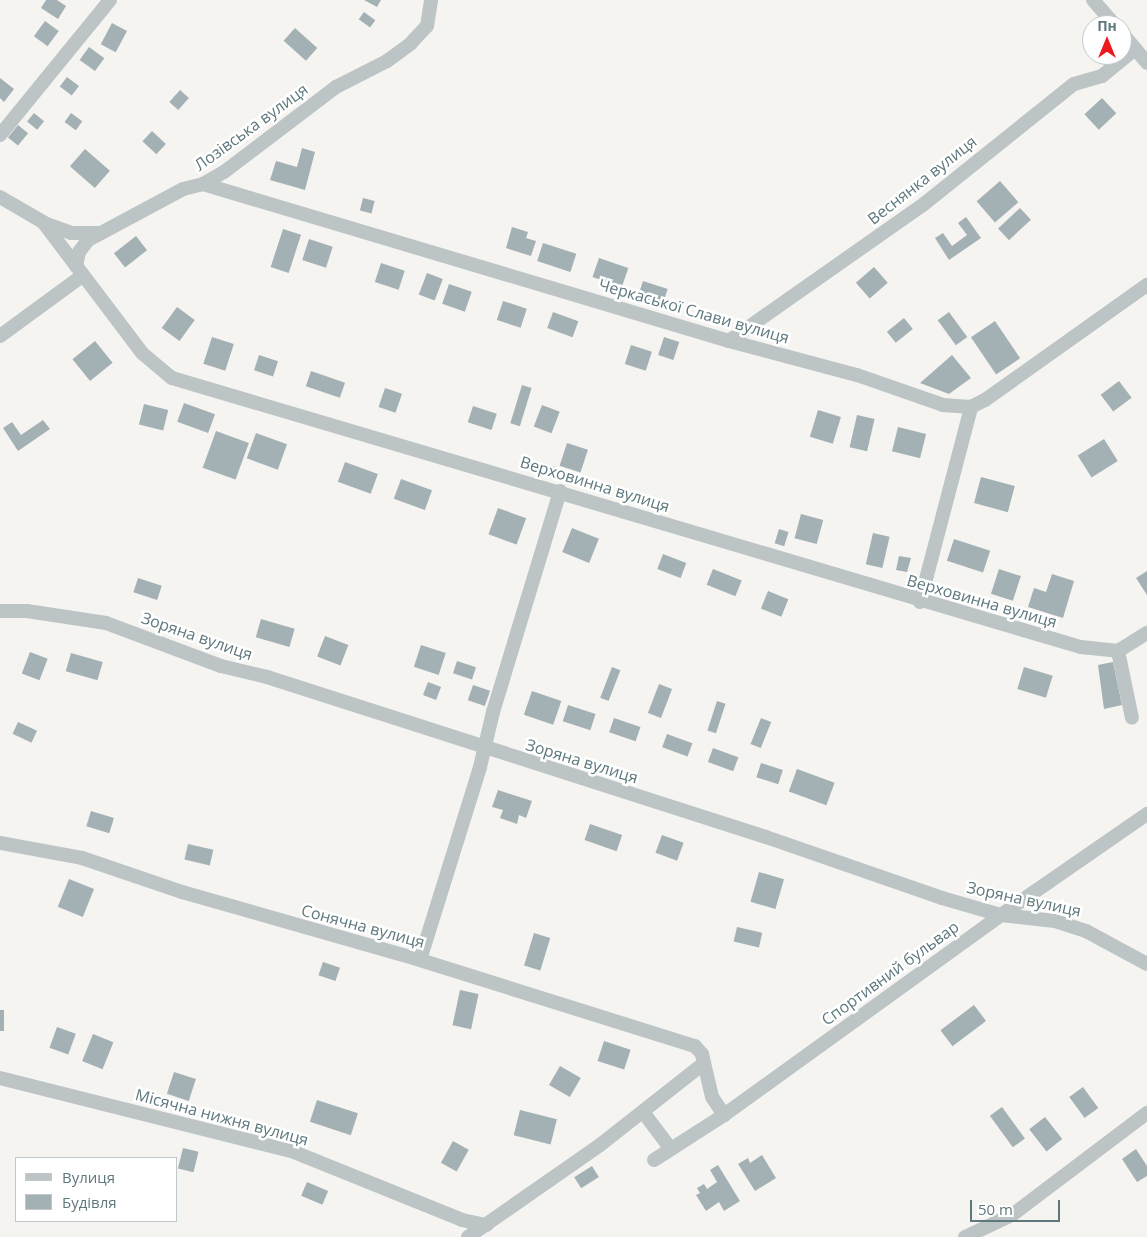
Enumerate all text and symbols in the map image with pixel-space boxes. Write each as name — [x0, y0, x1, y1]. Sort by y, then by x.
north arrow — [1082, 15, 1132, 65]
text: Пн — [1097, 16, 1117, 35]
street label: Лозівська вулиця — [190, 79, 312, 175]
street label: Веснянка вулиця — [864, 132, 980, 228]
street label: Черкаської Слави вулиця — [597, 275, 791, 347]
street label: Верховинна вулиця — [518, 452, 672, 516]
street label: Верховинна вулиця — [905, 570, 1059, 632]
street label: Зоряна вулиця — [139, 608, 255, 664]
street label: Зоряна вулиця — [524, 735, 640, 787]
street label: Зоряна вулиця — [965, 878, 1083, 920]
street label: Сонячна вулиця — [299, 900, 427, 952]
street label: Спортивний бульвар — [818, 917, 962, 1029]
street label: Місячна нижня вулиця — [133, 1085, 311, 1149]
legend — [15, 1157, 178, 1222]
text: Вулиця — [62, 1167, 115, 1187]
scale bar — [972, 1190, 1062, 1222]
text: Будівля — [62, 1192, 117, 1212]
text: 50 m — [978, 1199, 1013, 1219]

